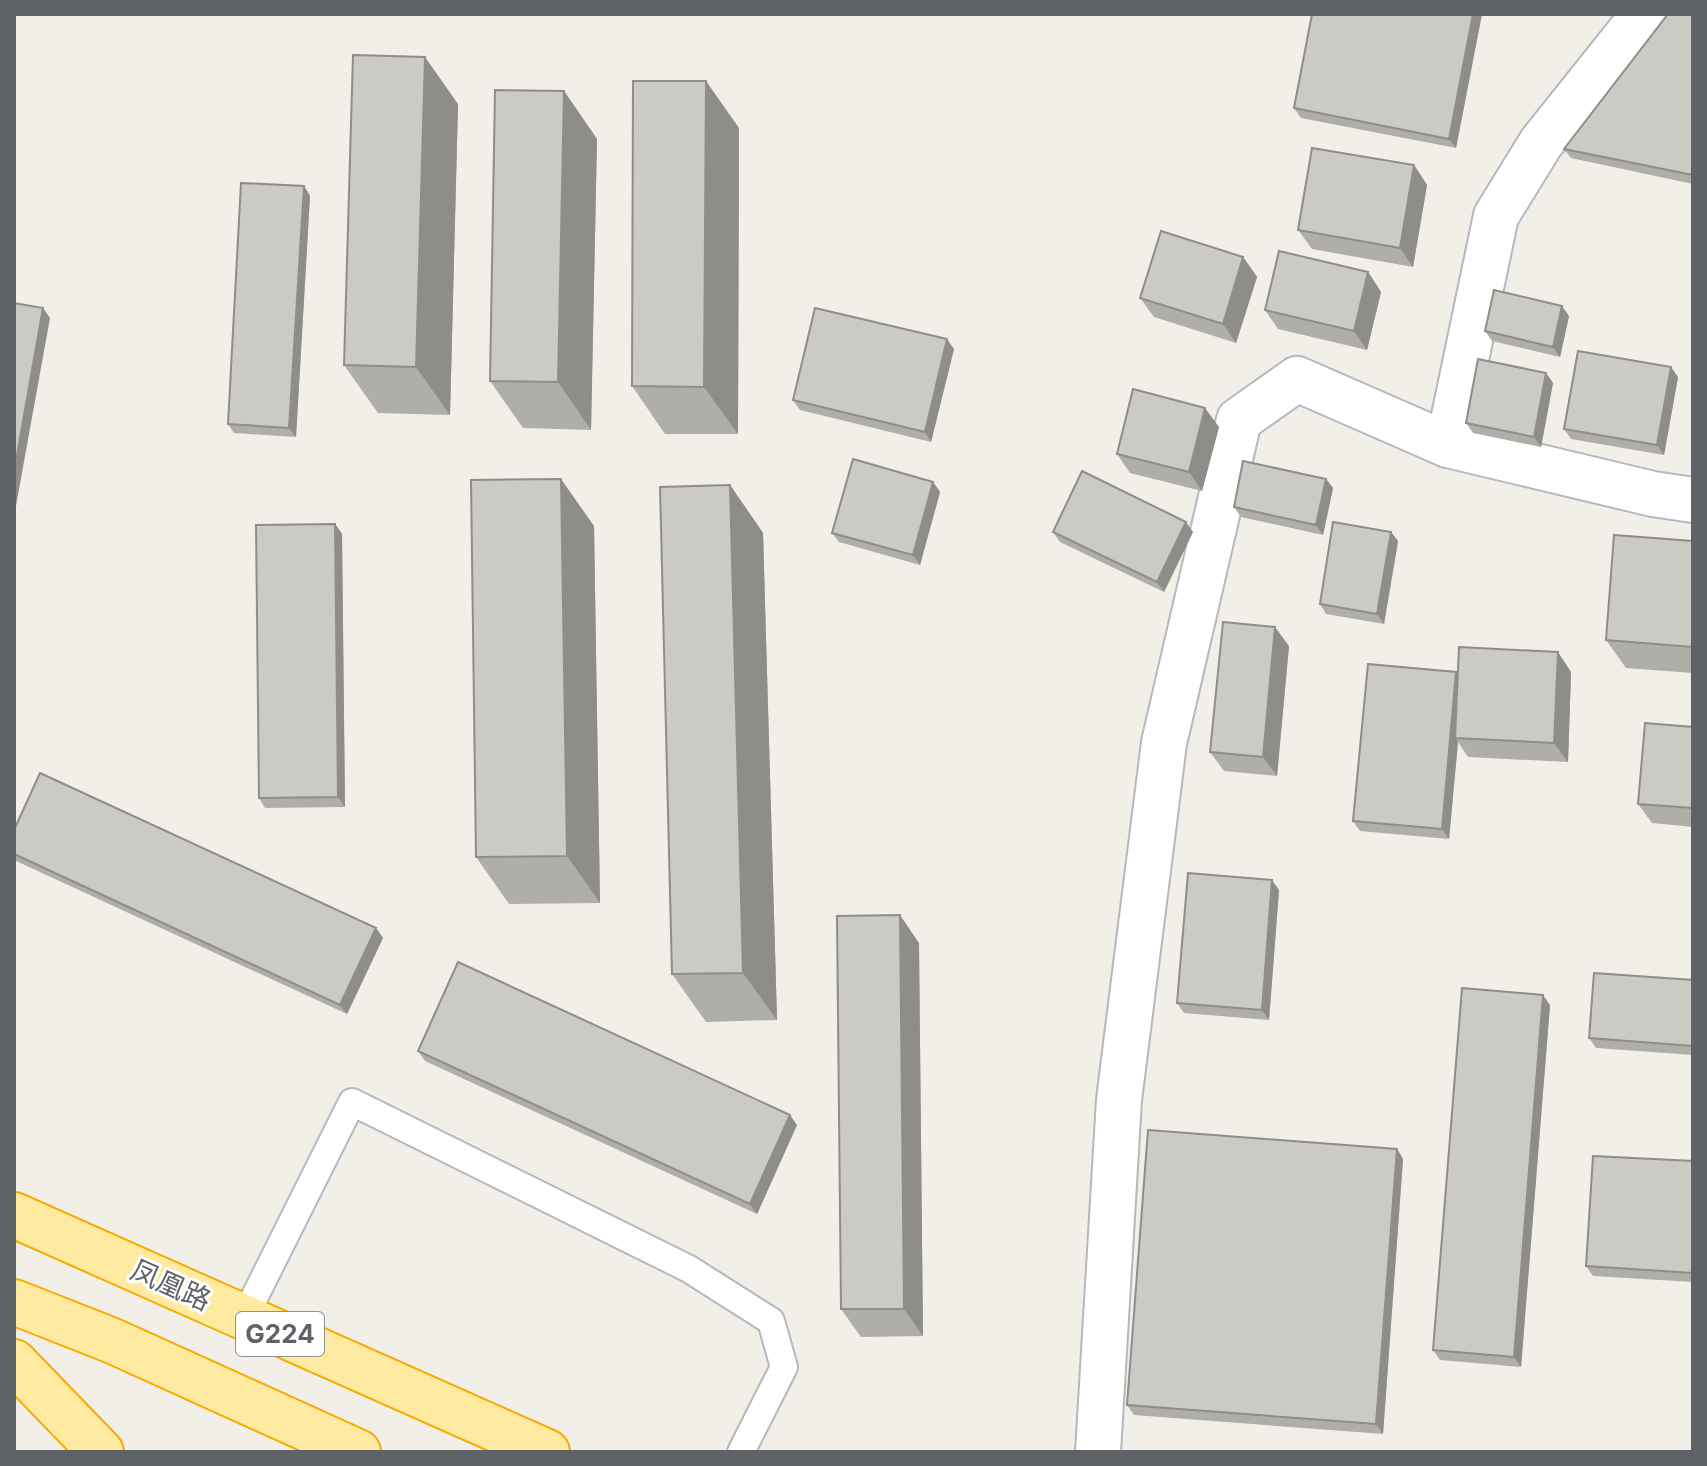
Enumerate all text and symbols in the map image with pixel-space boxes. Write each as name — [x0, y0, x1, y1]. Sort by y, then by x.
street label: 凤凰路 — [126, 1252, 216, 1318]
road number: G224 — [236, 1312, 324, 1356]

